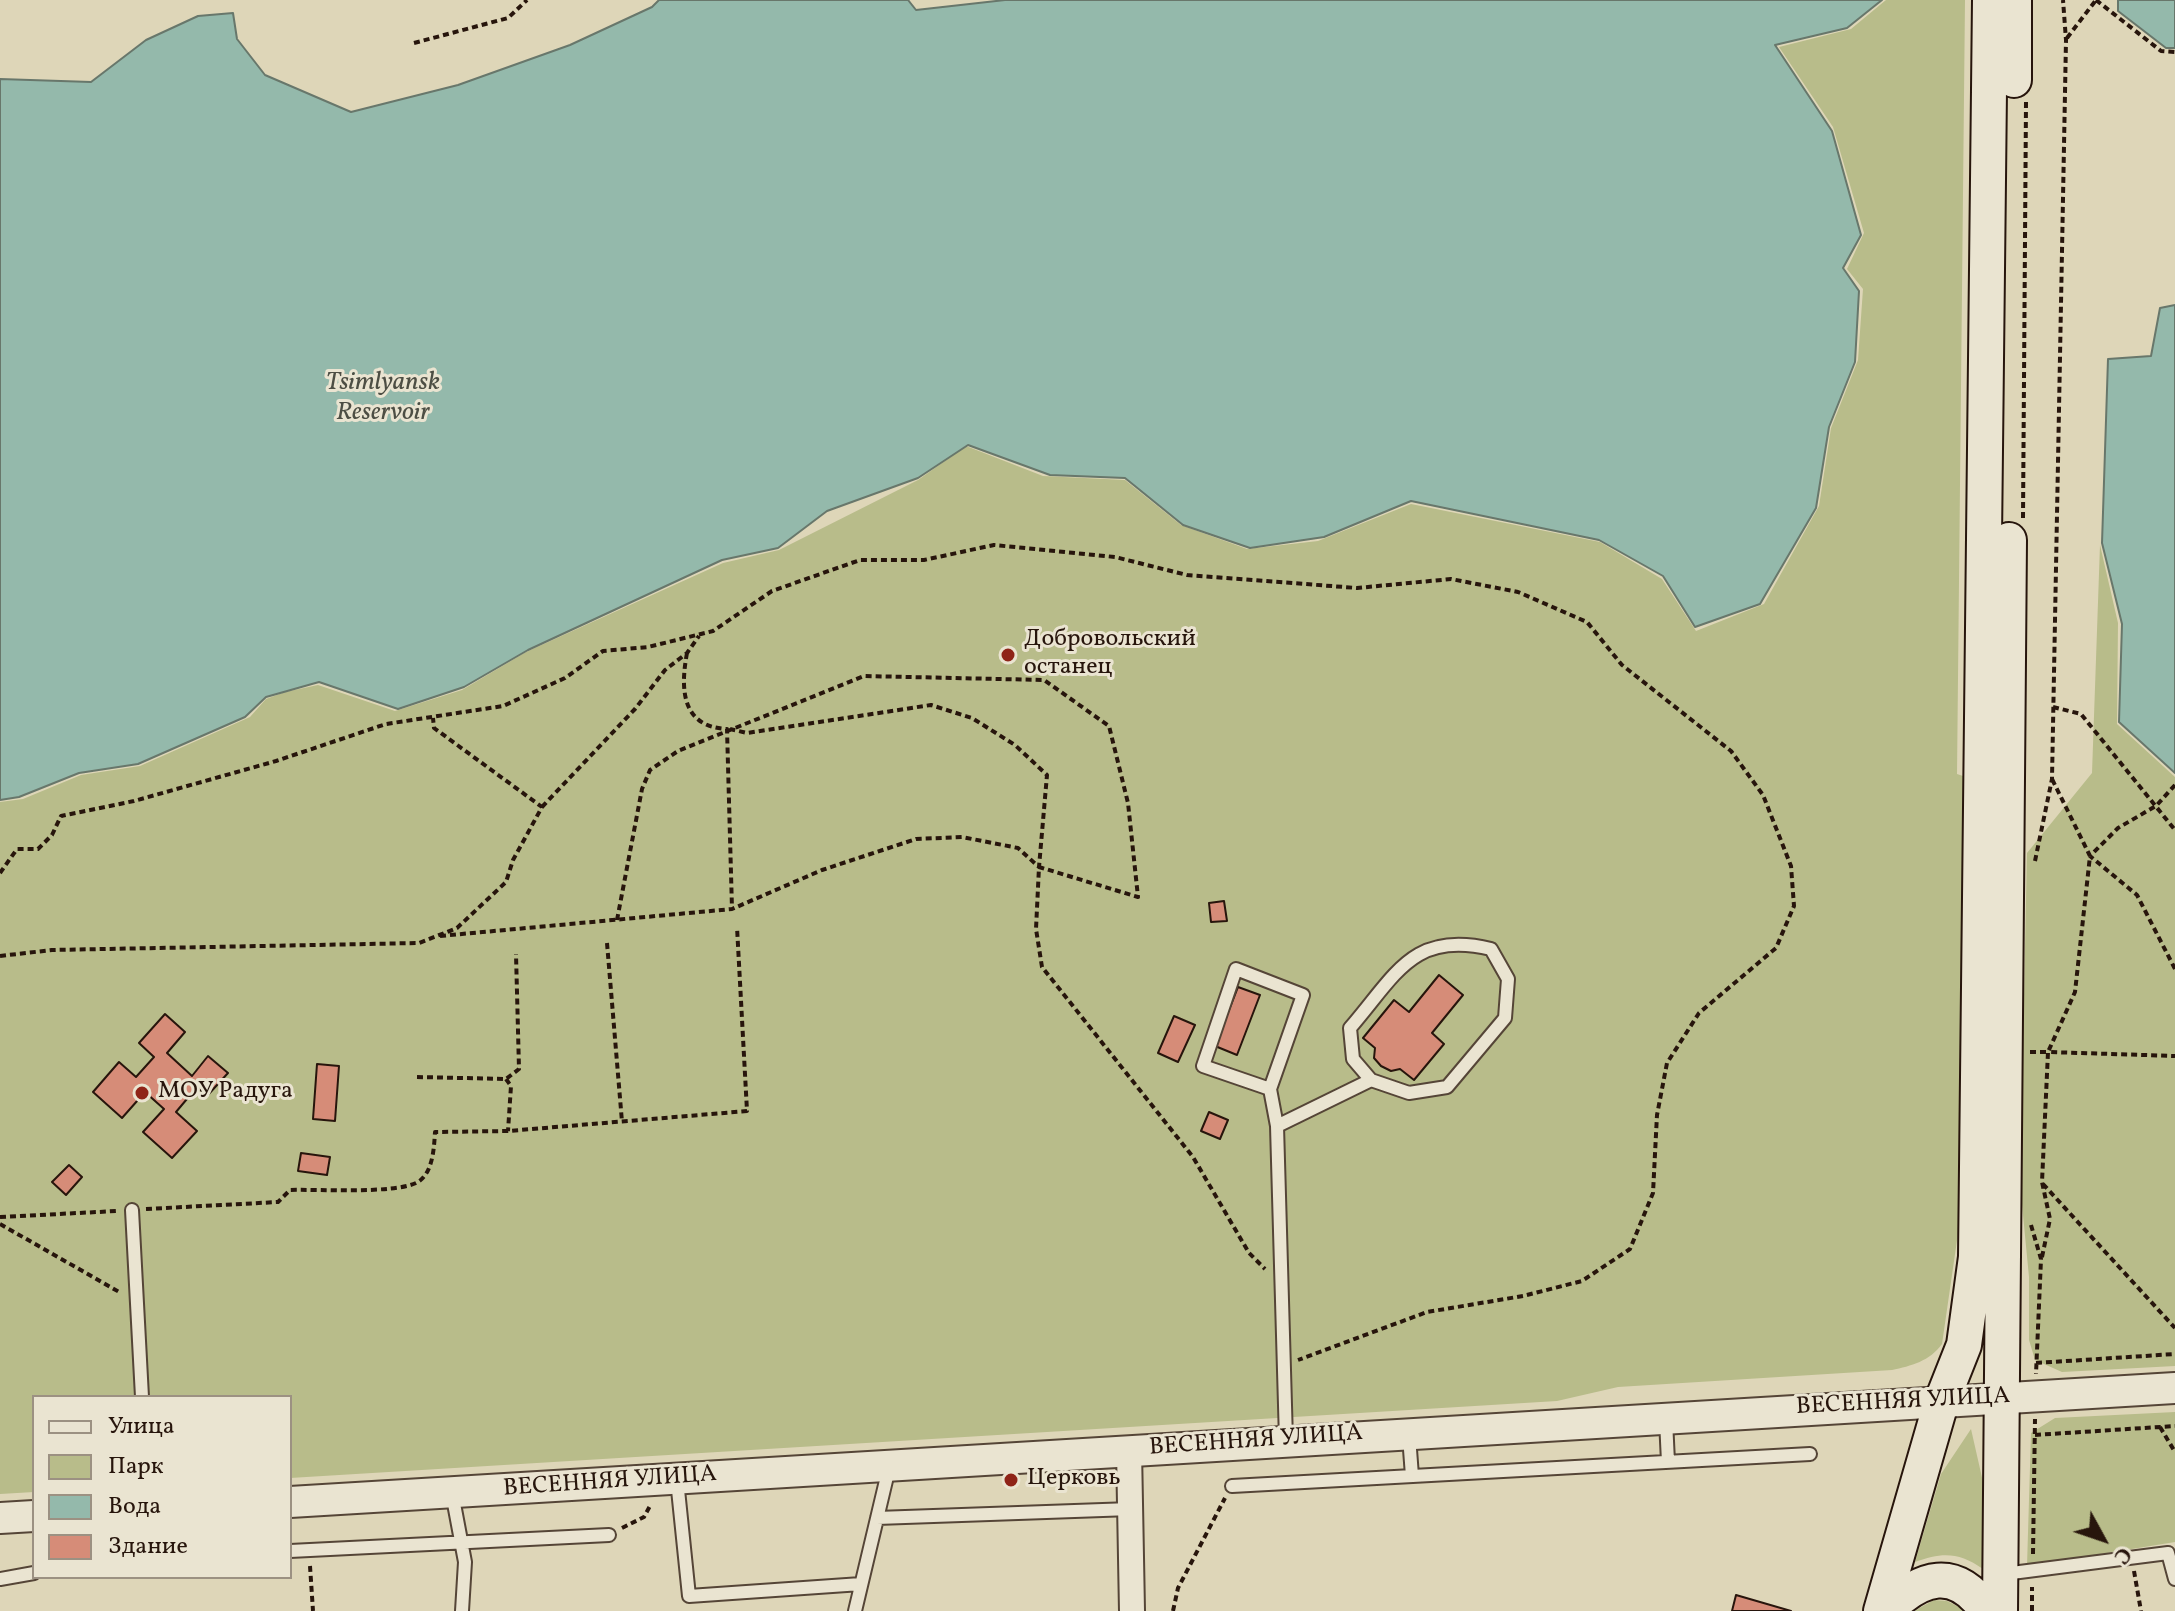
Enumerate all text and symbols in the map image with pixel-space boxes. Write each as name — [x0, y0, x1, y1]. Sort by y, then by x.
water label: Tsimlyansk Reservoir — [326, 368, 440, 430]
place label: Добровольский останец — [1024, 627, 1196, 683]
marker: Добровольский останец — [999, 646, 1017, 664]
place label: МОУ Радуга — [158, 1079, 293, 1107]
marker: МОУ Радуга — [133, 1084, 151, 1102]
street label: ВЕСЕННЯЯ УЛИЦА — [1795, 1383, 2011, 1423]
legend — [32, 1395, 292, 1579]
text: Улица — [108, 1410, 175, 1444]
street label: ВЕСЕННЯЯ УЛИЦА — [1148, 1420, 1364, 1464]
text: Парк — [108, 1450, 164, 1484]
street label: ВЕСЕННЯЯ УЛИЦА — [502, 1461, 718, 1505]
place label: Церковь — [1027, 1466, 1121, 1494]
marker: Церковь — [1002, 1471, 1020, 1489]
text: Вода — [108, 1490, 161, 1524]
north arrow — [2063, 1499, 2143, 1579]
text: Здание — [108, 1530, 188, 1564]
text: С — [2105, 1539, 2138, 1570]

